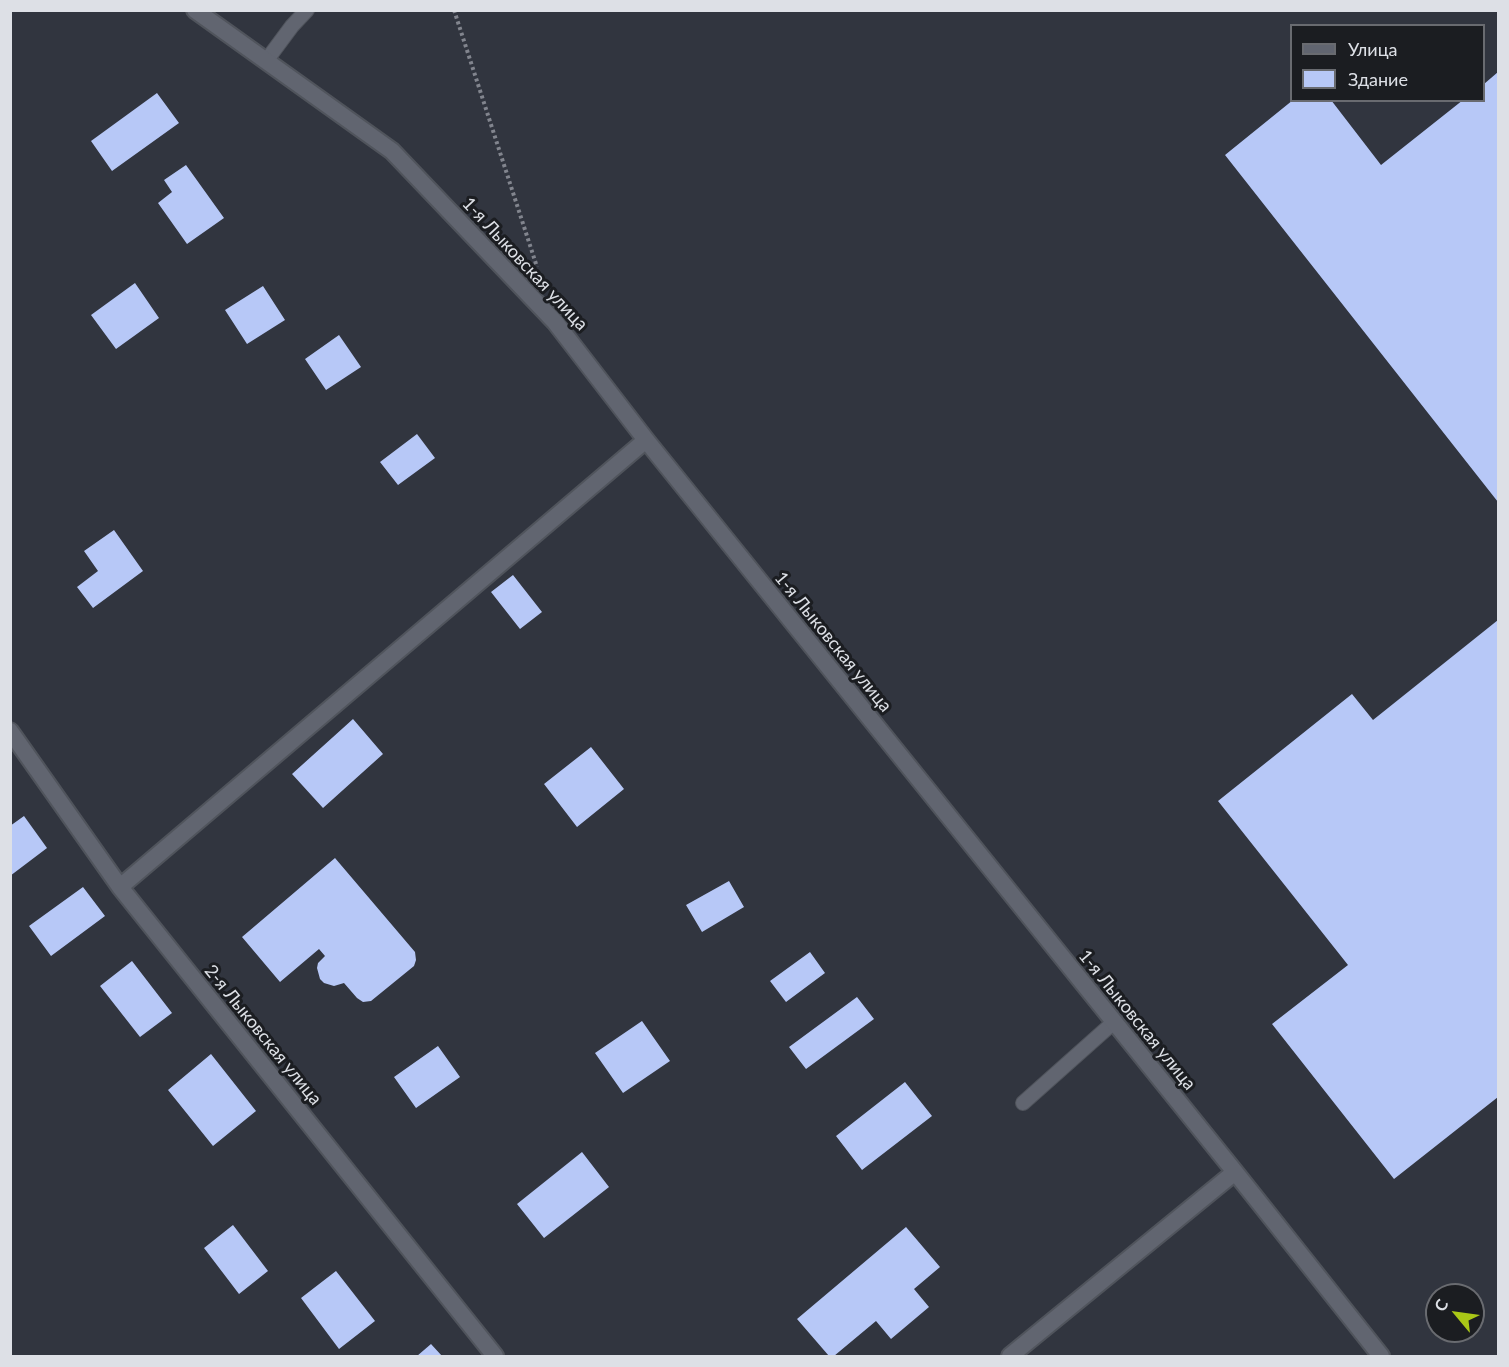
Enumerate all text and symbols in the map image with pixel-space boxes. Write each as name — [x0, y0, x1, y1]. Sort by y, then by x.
legend — [1290, 24, 1485, 102]
text: Улица — [1348, 38, 1398, 60]
text: Здание — [1348, 68, 1408, 90]
street label: 1-я Лыковская улица — [458, 193, 592, 335]
street label: 1-я Лыковская улица — [770, 568, 896, 716]
street label: 1-я Лыковская улица — [1074, 946, 1200, 1094]
street label: 2-я Лыковская улица — [200, 961, 326, 1109]
north arrow — [1425, 1283, 1485, 1343]
text: С — [1430, 1296, 1451, 1314]

